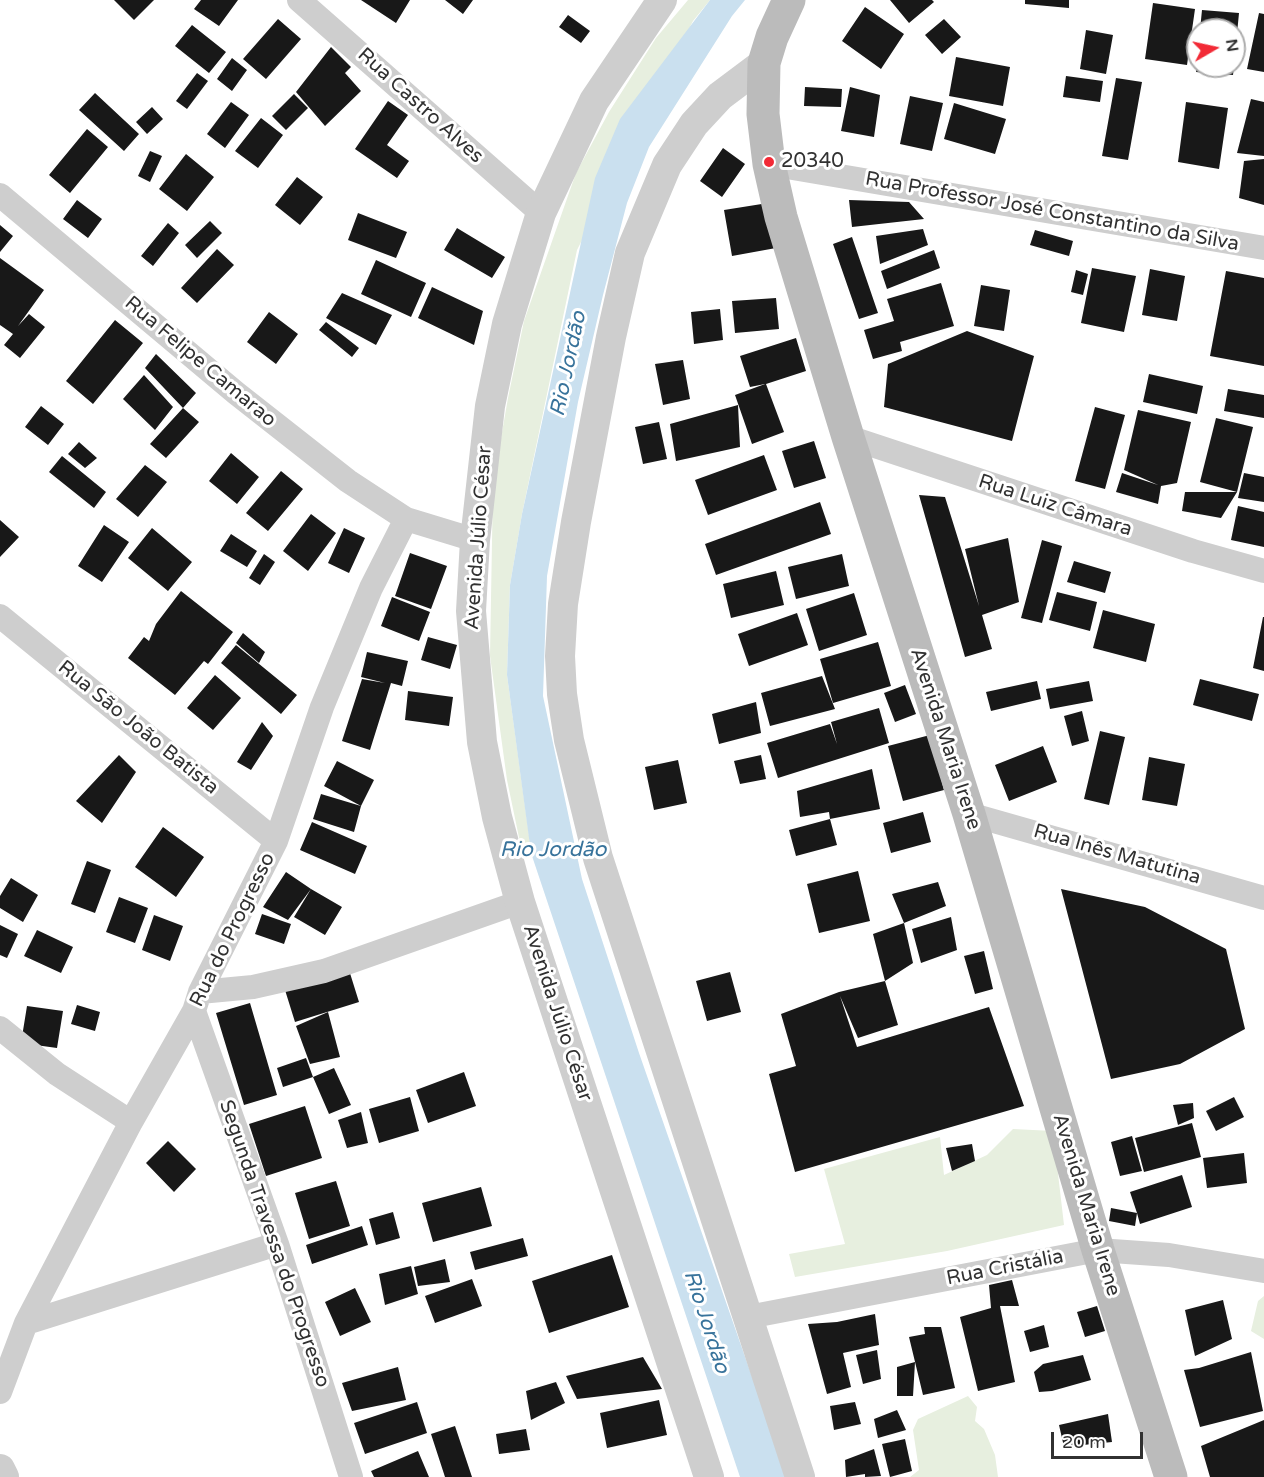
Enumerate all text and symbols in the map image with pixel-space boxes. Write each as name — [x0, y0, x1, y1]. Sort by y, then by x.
north arrow — [1186, 18, 1246, 78]
text: N — [1221, 38, 1243, 53]
street label: Rua Castro Alves — [352, 43, 488, 169]
place label: 20340 — [781, 150, 844, 174]
marker: 20340 — [762, 155, 776, 169]
street label: Rua Professor José Constantino da Silva — [863, 167, 1241, 257]
street label: Rua Felipe Camarao — [119, 292, 281, 432]
water label: Rio Jordão — [546, 309, 592, 419]
street label: Avenida Júlio César — [461, 445, 497, 631]
street label: Rua Luiz Câmara — [975, 470, 1135, 542]
street label: Avenida Maria Irene — [904, 645, 986, 833]
street label: Rua São João Batista — [53, 656, 223, 800]
street label: Rua Inês Matutina — [1031, 820, 1203, 890]
water label: Rio Jordão — [500, 837, 606, 863]
street label: Rua do Progresso — [185, 849, 281, 1011]
street label: Avenida Júlio César — [517, 922, 597, 1104]
street label: Segunda Travessa do Progresso — [213, 1097, 335, 1391]
street label: Avenida Maria Irene — [1047, 1111, 1125, 1299]
street label: Rua Cristália — [944, 1245, 1066, 1291]
water label: Rio Jordão — [678, 1267, 734, 1377]
scale bar — [1054, 1420, 1146, 1458]
text: 20 m — [1062, 1431, 1106, 1453]

